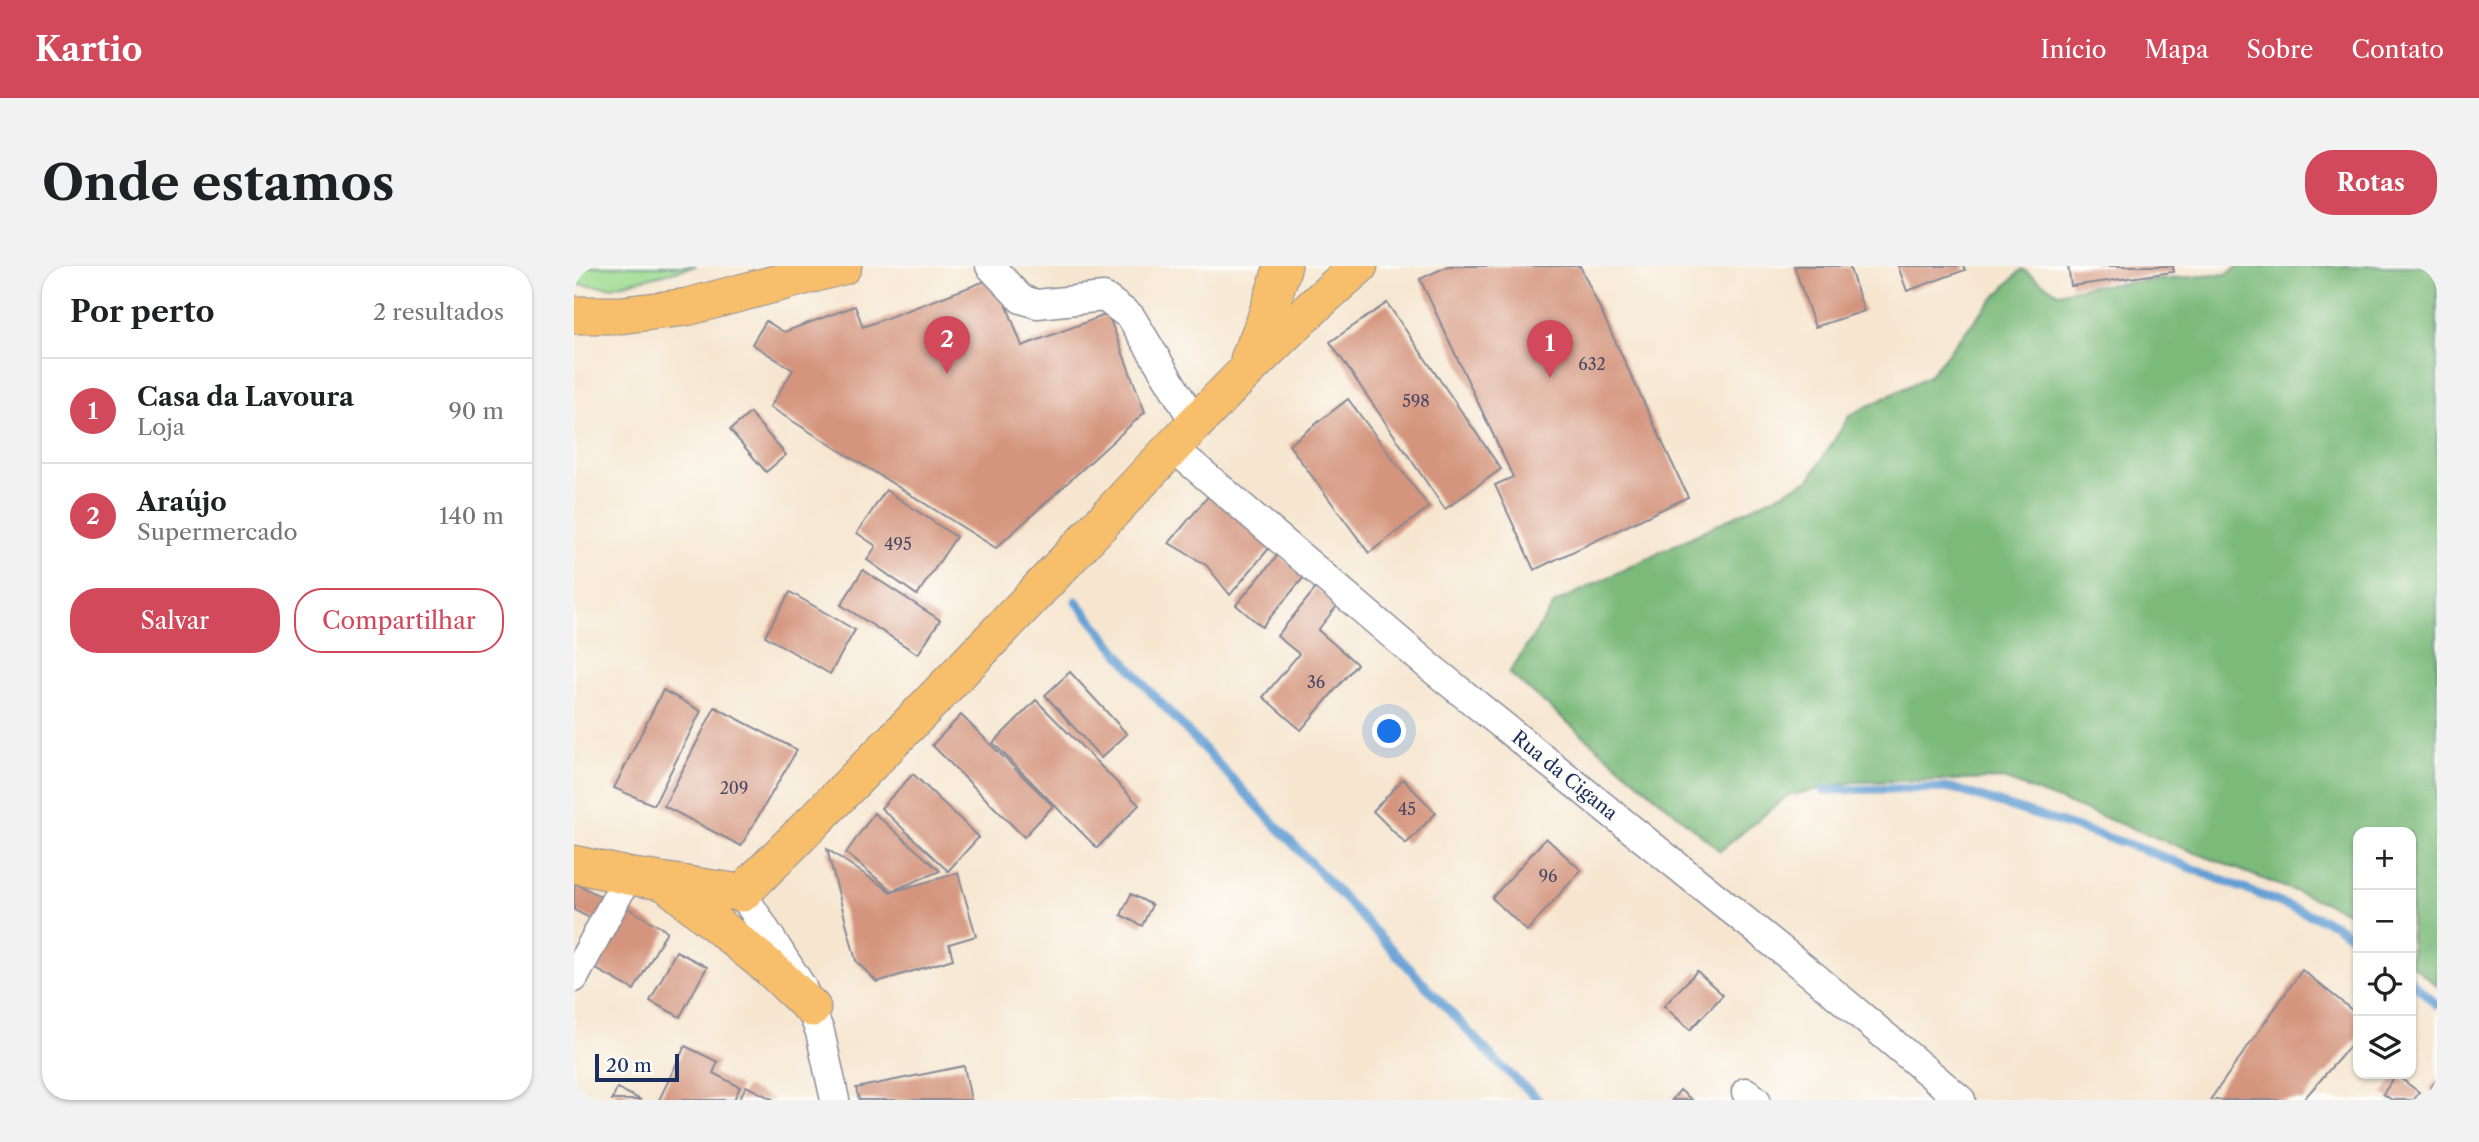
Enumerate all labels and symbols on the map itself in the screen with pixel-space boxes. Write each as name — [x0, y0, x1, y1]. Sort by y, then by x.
pin: 2 — [924, 316, 970, 374]
pin: 1 — [1527, 320, 1573, 378]
house number: 632 — [1578, 354, 1606, 374]
house number: 598 — [1402, 391, 1430, 411]
house number: 495 — [884, 534, 912, 554]
house number: 36 — [1307, 672, 1325, 692]
your location — [1372, 714, 1406, 748]
street label: Rua da Cigana — [1507, 726, 1622, 825]
house number: 209 — [720, 778, 748, 798]
house number: 45 — [1398, 799, 1416, 819]
house number: 96 — [1539, 866, 1557, 886]
scale bar — [595, 1051, 679, 1083]

